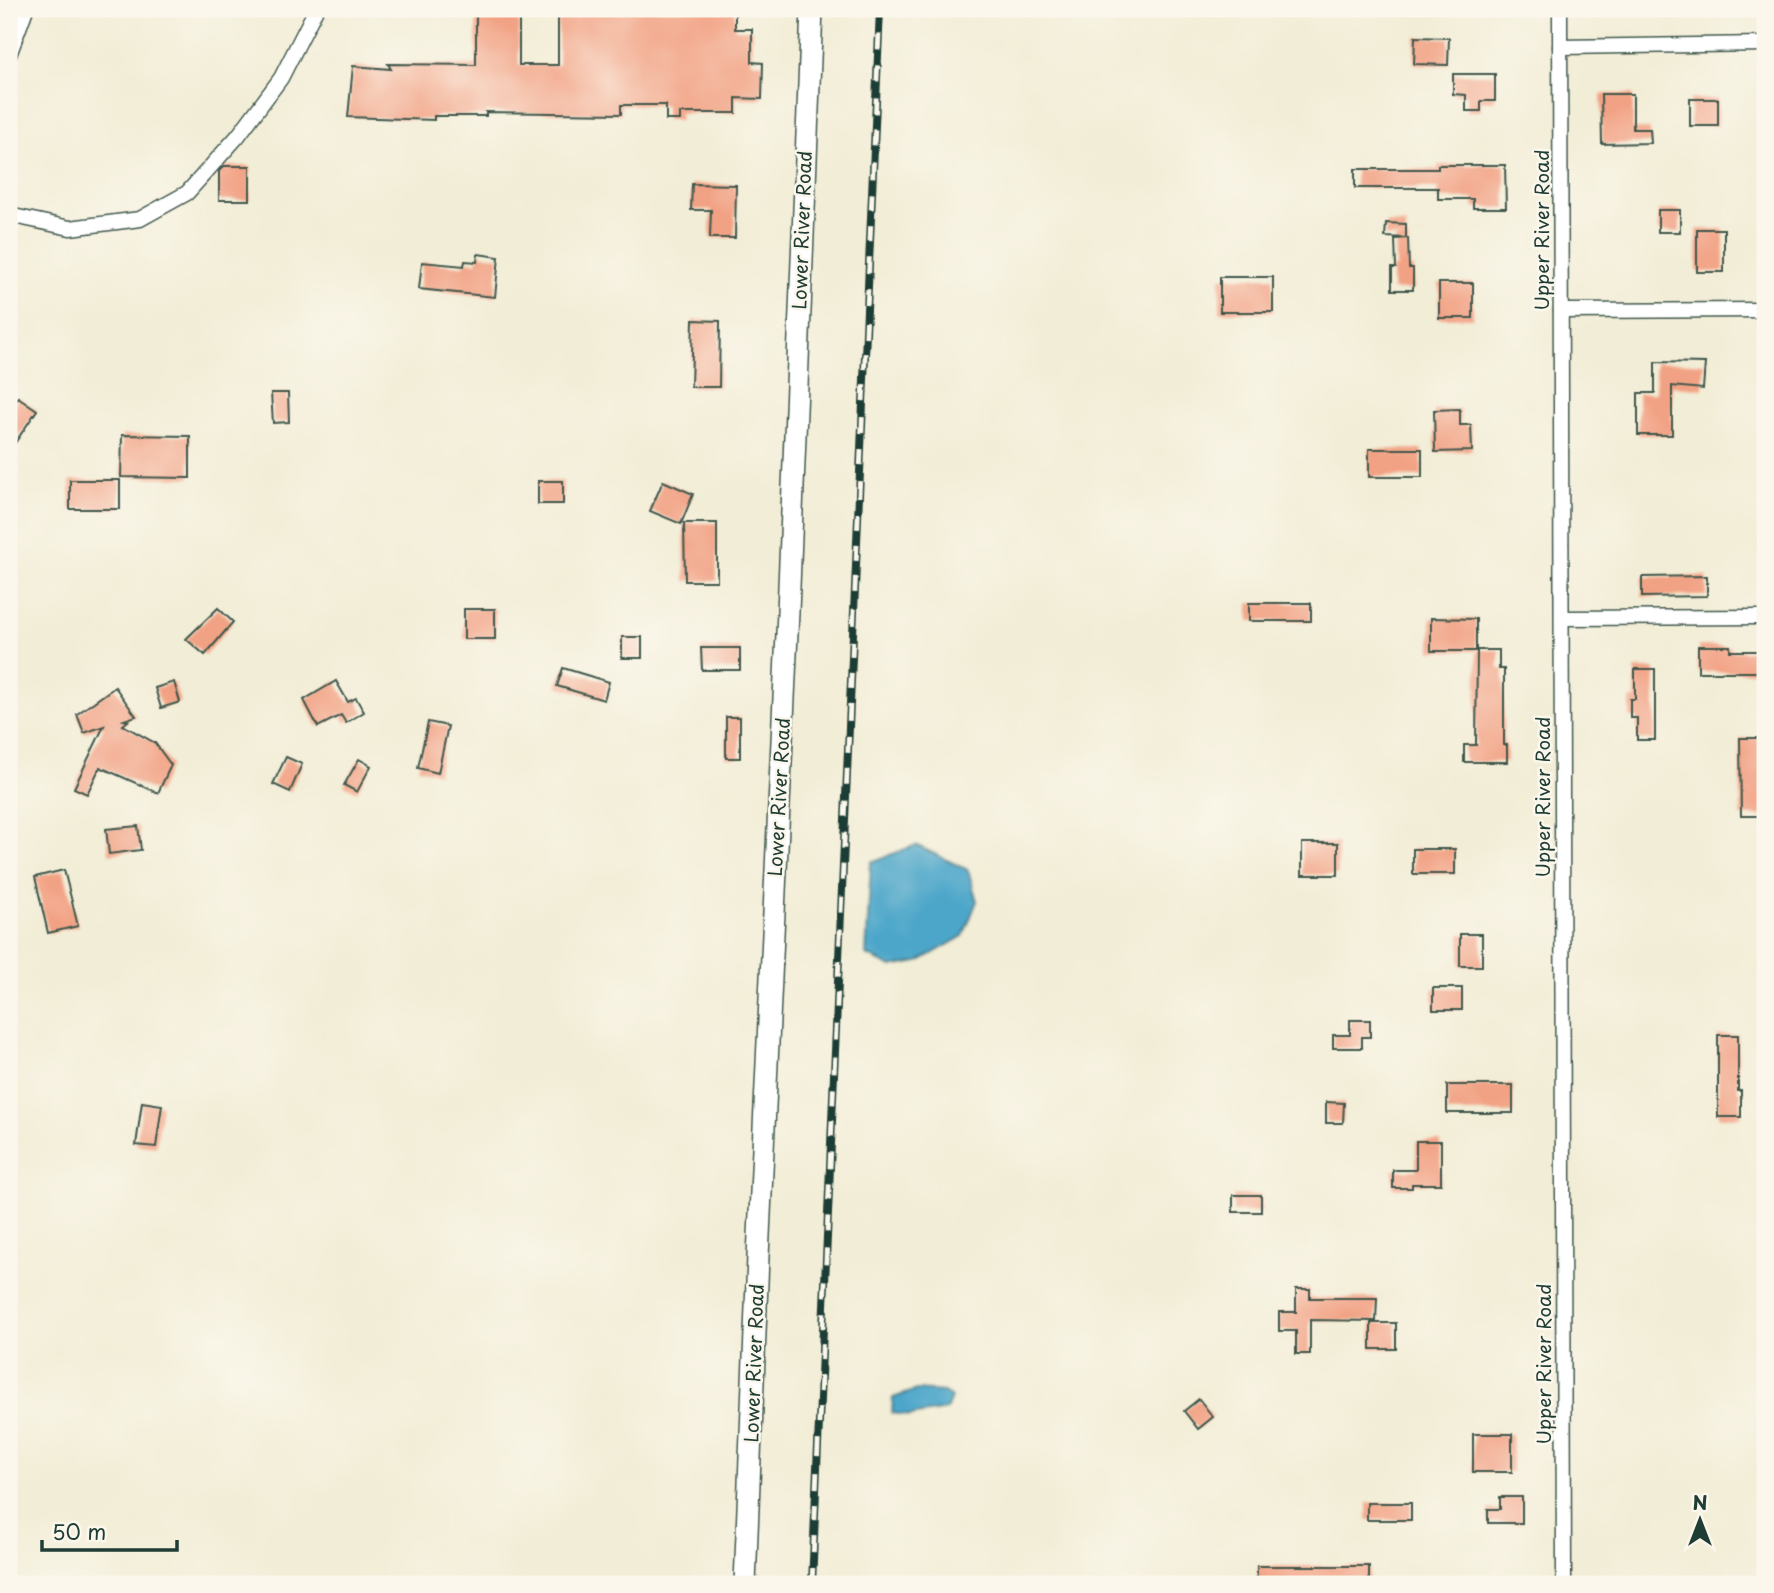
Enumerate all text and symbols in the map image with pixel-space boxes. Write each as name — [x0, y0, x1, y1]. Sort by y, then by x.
street label: Upper River Road — [1527, 149, 1555, 311]
street label: Lower River Road — [784, 150, 818, 310]
street label: Upper River Road — [1528, 716, 1556, 878]
street label: Lower River Road — [760, 717, 796, 877]
street label: Lower River Road — [736, 1283, 770, 1443]
street label: Upper River Road — [1529, 1283, 1557, 1445]
north arrow — [1666, 1484, 1736, 1554]
text: N — [1692, 1488, 1708, 1516]
scale bar — [42, 1509, 177, 1553]
text: 50 m — [52, 1515, 106, 1547]

